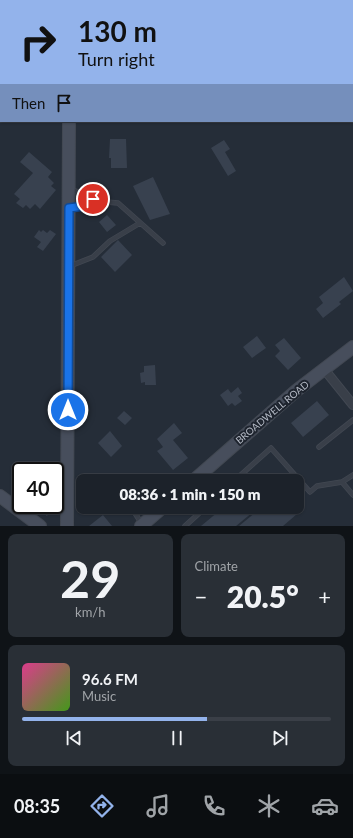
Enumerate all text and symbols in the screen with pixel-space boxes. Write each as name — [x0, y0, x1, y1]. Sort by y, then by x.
text: 130 m — [78, 14, 157, 48]
icon: right — [12, 16, 64, 68]
text: Turn right — [78, 48, 155, 70]
icon: arrive — [53, 92, 75, 114]
text: Then — [12, 94, 45, 112]
pin — [76, 182, 110, 216]
icon: arrive — [82, 188, 104, 210]
street label: BROADWELL ROAD — [233, 378, 311, 446]
position arrow — [47, 389, 89, 431]
speed limit sign: 40 — [12, 462, 64, 514]
text: 08:36 · 1 min · 150 m — [119, 485, 261, 503]
text: 29 — [60, 547, 120, 609]
text: Climate — [195, 558, 238, 574]
text: 20.5° — [227, 578, 299, 614]
text: − — [195, 583, 207, 610]
text: + — [318, 583, 331, 610]
text: km/h — [75, 604, 105, 620]
text: 96.6 FM — [82, 670, 138, 688]
text: Music — [82, 688, 116, 704]
icon: previous — [63, 727, 85, 749]
icon: pause — [166, 727, 188, 749]
icon: next — [269, 727, 291, 749]
icon: directions — [88, 792, 116, 820]
icon: music — [144, 792, 172, 820]
icon: phone — [200, 792, 228, 820]
icon: climate — [255, 792, 283, 820]
icon: car — [311, 792, 339, 820]
text: 08:35 — [14, 795, 60, 817]

